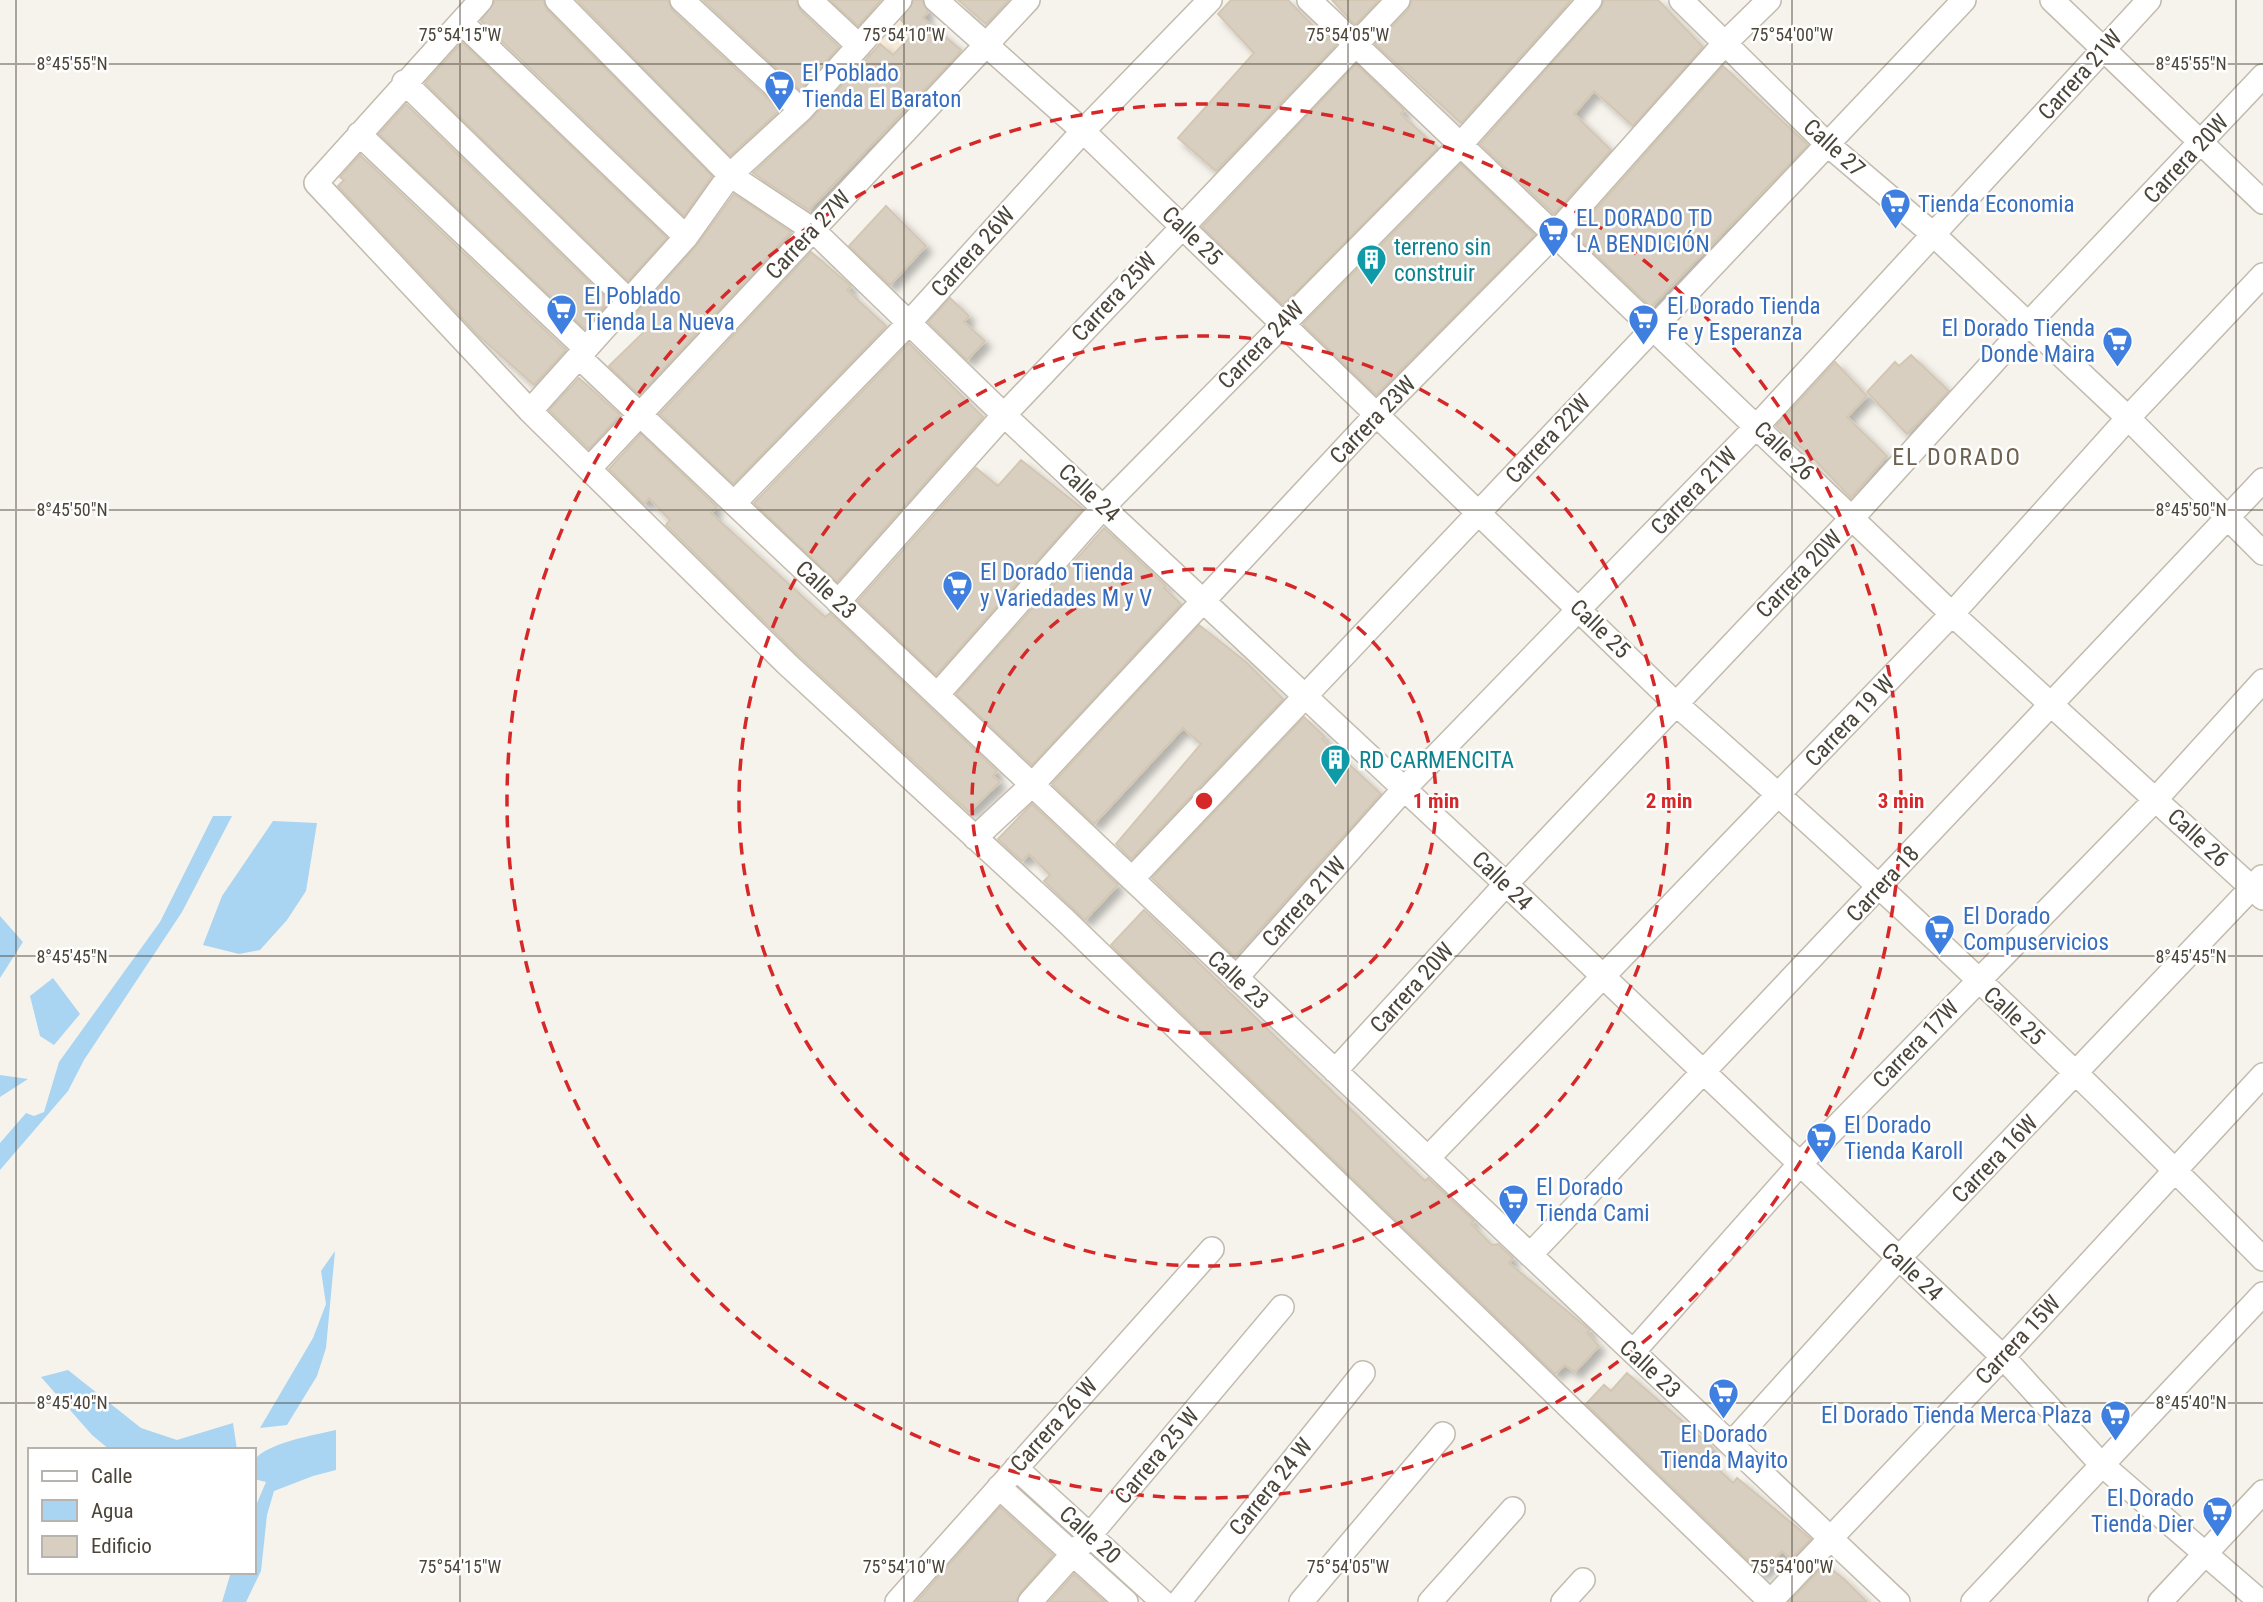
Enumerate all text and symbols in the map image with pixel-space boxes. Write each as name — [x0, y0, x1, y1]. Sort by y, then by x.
text: 75°54'15"W — [419, 24, 502, 45]
text: 75°54'10"W — [863, 24, 946, 45]
text: 75°54'05"W — [1307, 24, 1390, 45]
text: 75°54'00"W — [1751, 24, 1834, 45]
street label: Carrera 21W — [2033, 24, 2127, 126]
text: 8°45'55"N — [36, 53, 108, 74]
text: 8°45'55"N — [2155, 53, 2227, 74]
place label: El Poblado Tienda El Baraton — [802, 60, 961, 113]
supermarket icon: El Poblado Tienda El Baraton — [762, 69, 796, 113]
street label: Carrera 20W — [2138, 109, 2234, 209]
street label: Calle 27 — [1798, 113, 1870, 183]
street label: Carrera 27W — [760, 185, 856, 285]
supermarket icon: Tienda Economia — [1878, 187, 1912, 231]
place label: Tienda Economia — [1918, 191, 2075, 218]
street label: Carrera 26W — [926, 201, 1020, 303]
street label: Calle 25 — [1156, 201, 1228, 271]
place label: EL DORADO TD LA BENDICIÓN — [1576, 205, 1713, 258]
supermarket icon: EL DORADO TD LA BENDICIÓN — [1536, 214, 1570, 258]
place label: terreno sin construir — [1394, 234, 1491, 287]
building icon: terreno sin construir — [1354, 243, 1388, 287]
street label: Carrera 25W — [1066, 247, 1162, 347]
place label: El Poblado Tienda La Nueva — [584, 283, 735, 336]
supermarket icon: El Poblado Tienda La Nueva — [544, 292, 578, 336]
place label: El Dorado Tienda Fe y Esperanza — [1667, 293, 1821, 346]
street label: Carrera 24W — [1212, 295, 1310, 395]
supermarket icon: El Dorado Tienda Fe y Esperanza — [1627, 302, 1661, 346]
place label: El Dorado Tienda Donde Maira — [1941, 315, 2095, 368]
supermarket icon: El Dorado Tienda Donde Maira — [2101, 324, 2135, 368]
street label: Carrera 23W — [1324, 370, 1422, 470]
street label: Carrera 22W — [1500, 389, 1596, 489]
street label: Calle 26 — [1748, 416, 1820, 486]
street label: Carrera 21W — [1645, 441, 1743, 541]
district label: EL DORADO — [1892, 443, 2022, 471]
street label: Calle 24 — [1053, 458, 1125, 528]
text: 8°45'50"N — [36, 499, 108, 520]
text: 8°45'50"N — [2155, 499, 2227, 520]
street label: Carrera 20W — [1750, 524, 1848, 624]
street label: Calle 23 — [790, 555, 862, 625]
place label: El Dorado Tienda y Variedades M y V — [980, 559, 1152, 612]
supermarket icon: El Dorado Tienda y Variedades M y V — [940, 568, 974, 612]
street label: Calle 25 — [1564, 594, 1636, 664]
street label: Carrera 19 W — [1800, 670, 1900, 772]
building icon: RD CARMENCITA — [1319, 743, 1353, 787]
place label: RD CARMENCITA — [1359, 747, 1514, 774]
centre of rings — [1192, 789, 1216, 813]
text: 1 min — [1413, 789, 1459, 813]
text: 2 min — [1646, 789, 1692, 813]
text: 3 min — [1878, 789, 1924, 813]
street label: Calle 26 — [2162, 803, 2234, 873]
street label: Carrera 18 — [1841, 840, 1925, 928]
street label: Calle 24 — [1466, 846, 1538, 916]
street label: Carrera 21W — [1257, 851, 1351, 953]
place label: El Dorado Compuservicios — [1963, 903, 2109, 956]
supermarket icon: El Dorado Compuservicios — [1923, 912, 1957, 956]
street label: Carrera 20W — [1365, 937, 1459, 1039]
street label: Calle 23 — [1202, 945, 1274, 1015]
text: 8°45'45"N — [36, 946, 108, 967]
text: 8°45'45"N — [2155, 946, 2227, 967]
street label: Calle 25 — [1978, 981, 2050, 1051]
street label: Carrera 17W — [1867, 994, 1965, 1094]
street label: Carrera 16W — [1946, 1109, 2044, 1209]
place label: El Dorado Tienda Karoll — [1844, 1112, 1963, 1165]
supermarket icon: El Dorado Tienda Karoll — [1804, 1121, 1838, 1165]
place label: El Dorado Tienda Cami — [1536, 1174, 1650, 1227]
supermarket icon: El Dorado Tienda Cami — [1496, 1183, 1530, 1227]
street label: Calle 24 — [1876, 1237, 1948, 1307]
street label: Carrera 15W — [1970, 1290, 2066, 1390]
street label: Calle 23 — [1614, 1334, 1686, 1404]
street label: Carrera 26 W — [1005, 1372, 1103, 1478]
supermarket icon: El Dorado Tienda Mayito — [1707, 1376, 1741, 1420]
text: 8°45'40"N — [36, 1392, 108, 1413]
text: 8°45'40"N — [2155, 1392, 2227, 1413]
supermarket icon: El Dorado Tienda Merca Plaza — [2098, 1398, 2132, 1442]
place label: El Dorado Tienda Merca Plaza — [1821, 1402, 2092, 1429]
street label: Carrera 25 W — [1109, 1403, 1205, 1509]
place label: El Dorado Tienda Mayito — [1660, 1421, 1788, 1474]
street label: Carrera 24 W — [1224, 1433, 1318, 1541]
legend — [28, 1448, 256, 1574]
text: Calle — [91, 1464, 133, 1488]
place label: El Dorado Tienda Dier — [2091, 1485, 2194, 1538]
supermarket icon: El Dorado Tienda Dier — [2200, 1494, 2234, 1538]
text: Agua — [91, 1499, 134, 1523]
street label: Calle 20 — [1054, 1500, 1126, 1570]
text: Edificio — [91, 1534, 152, 1558]
text: 75°54'15"W — [419, 1556, 502, 1577]
text: 75°54'10"W — [863, 1556, 946, 1577]
text: 75°54'05"W — [1307, 1556, 1390, 1577]
text: 75°54'00"W — [1751, 1556, 1834, 1577]

